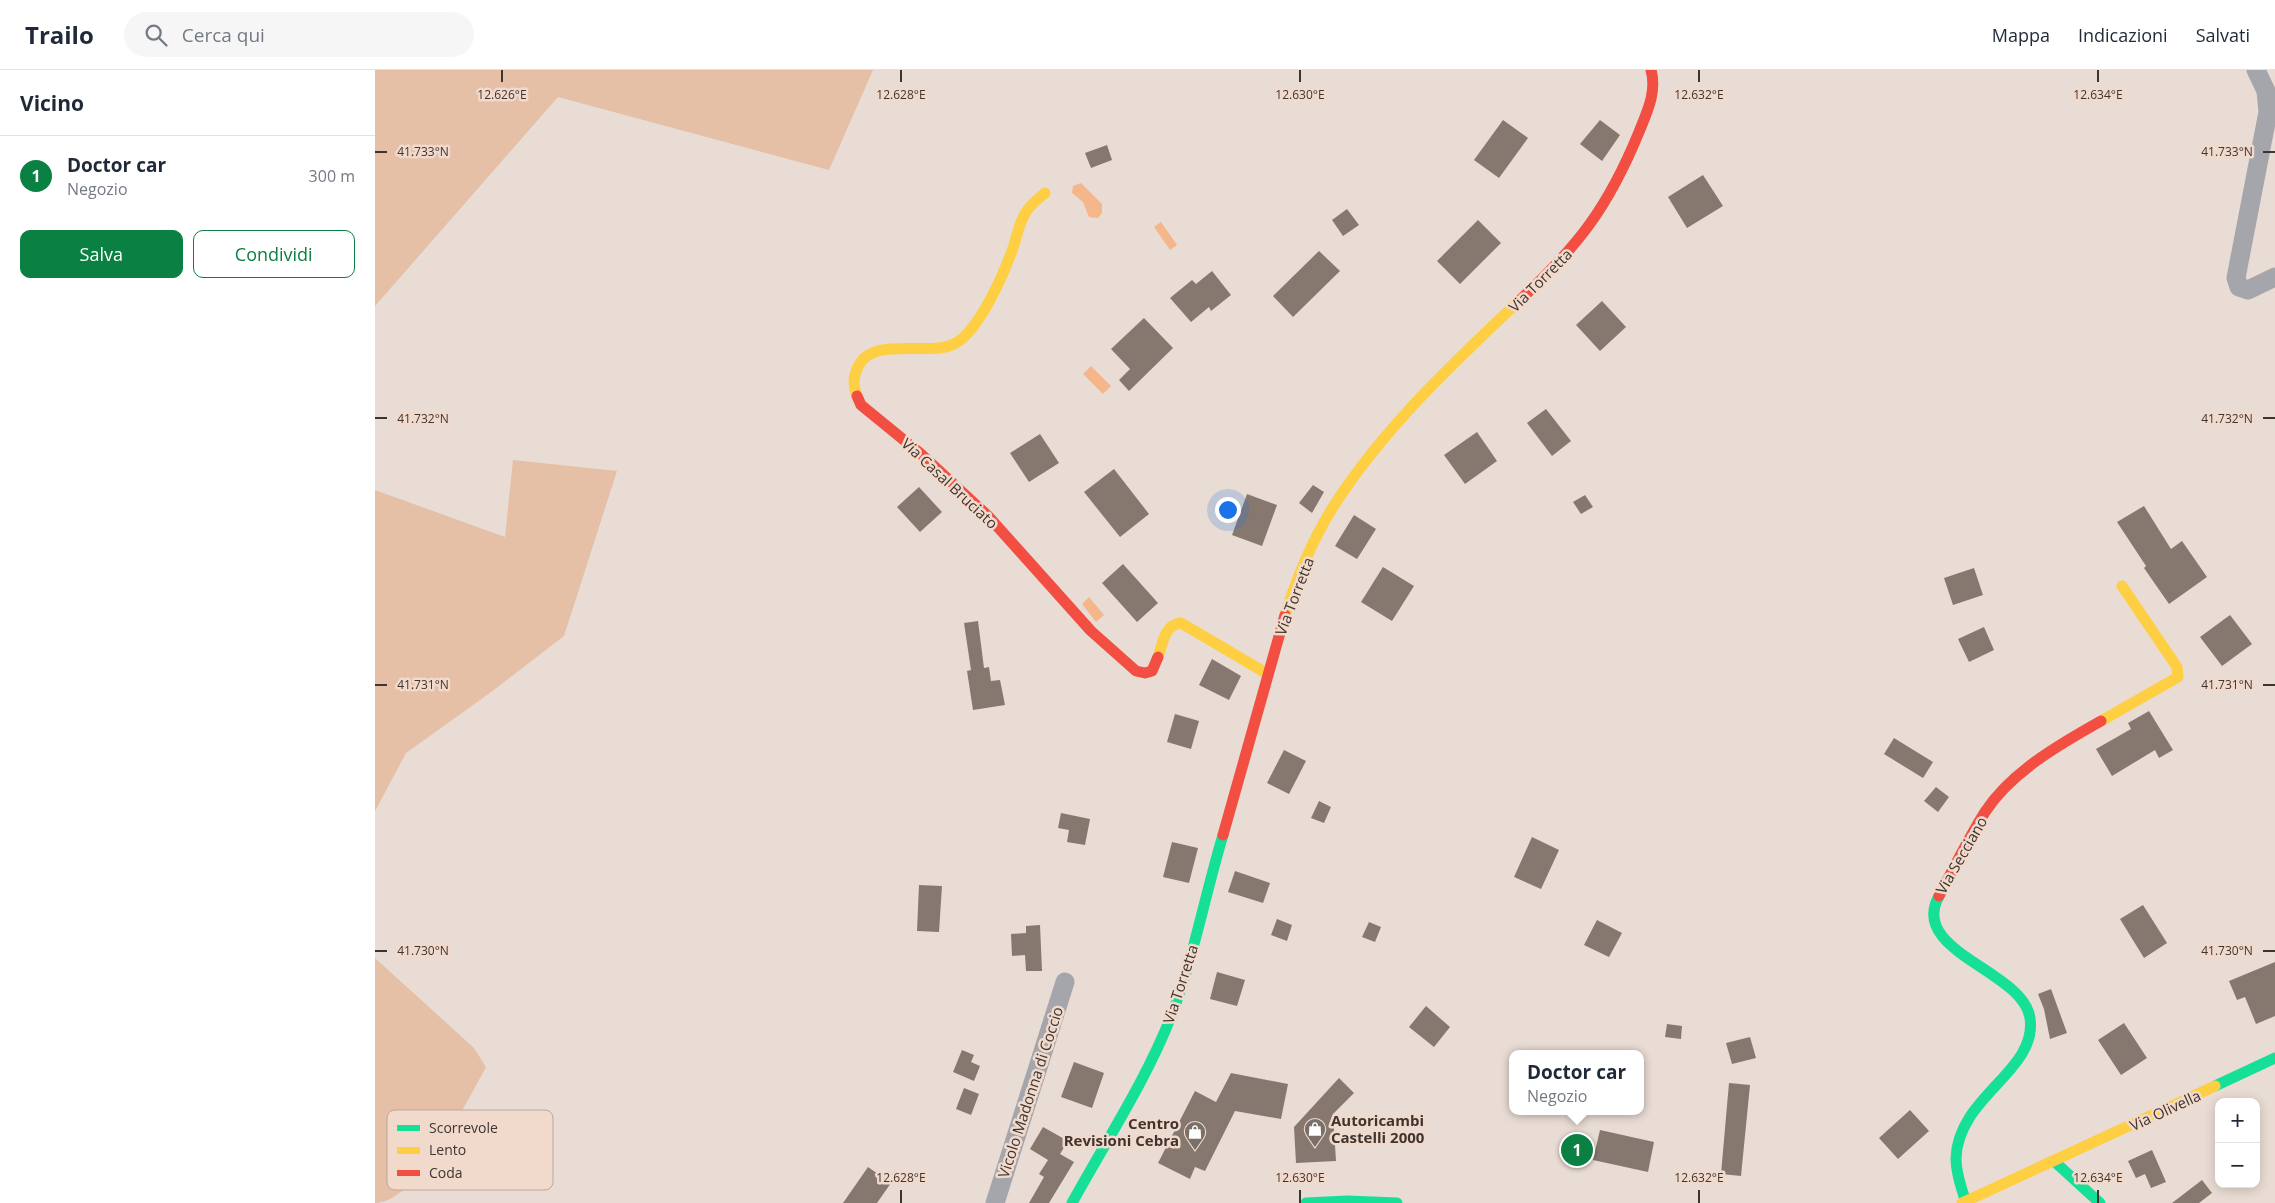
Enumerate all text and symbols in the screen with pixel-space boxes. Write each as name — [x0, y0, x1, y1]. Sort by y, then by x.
search box — [124, 12, 474, 57]
text: Trailo — [25, 18, 94, 51]
icon: search — [142, 21, 170, 49]
text: Cerca qui — [182, 22, 265, 48]
text: Mappa — [1992, 23, 2050, 47]
text: Indicazioni — [2078, 23, 2168, 47]
text: Salvati — [2196, 23, 2250, 47]
text: 12.626°E — [477, 86, 527, 103]
text: 12.628°E — [876, 86, 926, 103]
text: 12.630°E — [1275, 86, 1325, 103]
text: 12.632°E — [1674, 86, 1724, 103]
text: 12.634°E — [2073, 86, 2123, 103]
text: Vicino — [20, 89, 84, 117]
text: 41.733°N — [397, 143, 449, 160]
text: 41.733°N — [2201, 143, 2253, 160]
text: Doctor car — [67, 152, 166, 178]
text: 1 — [31, 165, 41, 187]
text: 300 m — [309, 165, 355, 187]
text: Negozio — [67, 178, 128, 200]
button: Salva — [20, 230, 183, 278]
button: Condividi — [193, 230, 355, 278]
street label: Via Torretta — [1504, 244, 1576, 316]
text: 41.732°N — [397, 410, 449, 427]
text: 41.732°N — [2201, 410, 2253, 427]
street label: Via Casal Bruciato — [898, 433, 1002, 533]
your location — [1215, 497, 1241, 523]
street label: Via Torretta — [1270, 554, 1318, 638]
text: 41.731°N — [397, 676, 449, 693]
text: 41.731°N — [2201, 676, 2253, 693]
street label: Via Secciano — [1931, 813, 1991, 897]
text: 41.730°N — [397, 942, 449, 959]
street label: Via Torretta — [1158, 942, 1202, 1026]
text: 41.730°N — [2201, 942, 2253, 959]
street label: Vicolo Madonna di Coccio — [993, 1004, 1067, 1180]
popup — [1509, 1050, 1644, 1115]
text: Doctor car — [1527, 1059, 1626, 1085]
text: Negozio — [1527, 1085, 1587, 1107]
street label: Via Olivella — [2126, 1085, 2204, 1135]
map controls — [2215, 1098, 2260, 1188]
button: + — [2215, 1098, 2260, 1143]
legend — [387, 1110, 553, 1190]
place label: Autoricambi Castelli 2000 — [1331, 1110, 1425, 1147]
place label: Centro Revisioni Cebra — [1064, 1113, 1179, 1150]
shop icon: Autoricambi Castelli 2000 — [1303, 1117, 1327, 1148]
text: Scorrevole — [429, 1118, 498, 1137]
shop icon: Centro Revisioni Cebra — [1183, 1120, 1207, 1151]
pin: 1 — [1561, 1131, 1593, 1169]
text: Lento — [429, 1140, 466, 1159]
button: − — [2215, 1143, 2260, 1188]
text: Coda — [429, 1163, 463, 1182]
text: 12.628°E — [876, 1169, 926, 1186]
text: 12.630°E — [1275, 1169, 1325, 1186]
text: 12.632°E — [1674, 1169, 1724, 1186]
text: 12.634°E — [2073, 1169, 2123, 1186]

